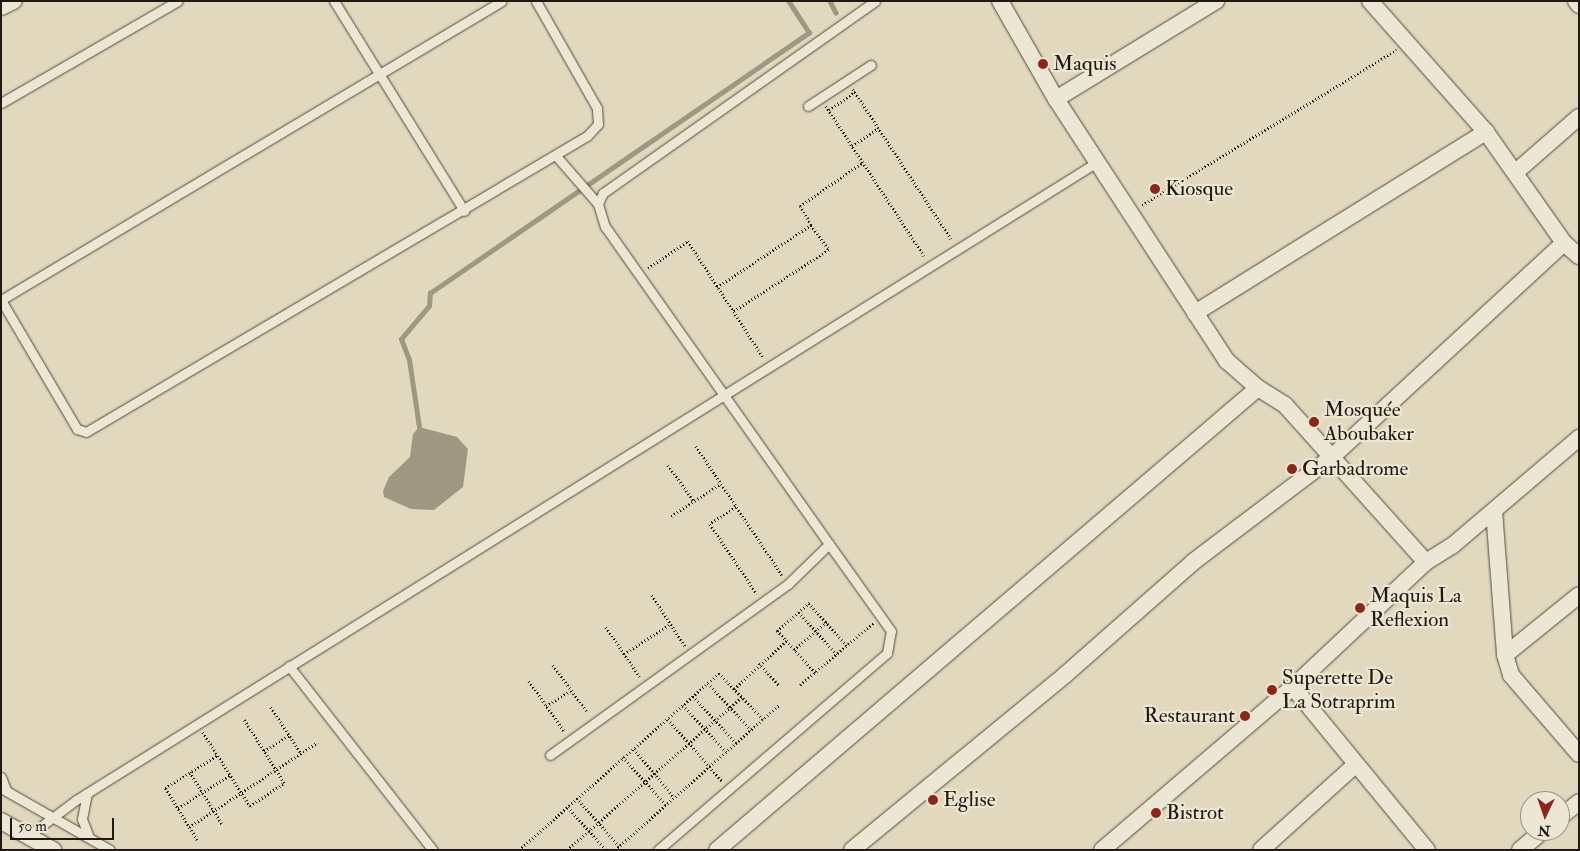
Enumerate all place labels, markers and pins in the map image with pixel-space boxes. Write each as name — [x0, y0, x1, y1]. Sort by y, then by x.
place label: Maquis — [1053, 51, 1116, 77]
marker: Maquis — [1037, 58, 1049, 70]
place label: Kiosque — [1165, 176, 1233, 202]
marker: Kiosque — [1149, 183, 1161, 195]
place label: Mosquée Aboubaker — [1324, 397, 1414, 447]
marker: Mosquée Aboubaker — [1308, 416, 1320, 428]
place label: Garbadrome — [1302, 456, 1408, 482]
marker: Garbadrome — [1286, 463, 1298, 475]
place label: Maquis La Reflexion — [1370, 583, 1462, 633]
marker: Maquis La Reflexion — [1354, 602, 1366, 614]
place label: Superette De La Sotraprim — [1282, 665, 1396, 715]
marker: Superette De La Sotraprim — [1266, 684, 1278, 696]
place label: Restaurant — [1144, 703, 1235, 729]
marker: Restaurant — [1239, 710, 1251, 722]
place label: Eglise — [943, 787, 995, 813]
marker: Eglise — [927, 794, 939, 806]
place label: Bistrot — [1166, 800, 1224, 826]
marker: Bistrot — [1150, 807, 1162, 819]

